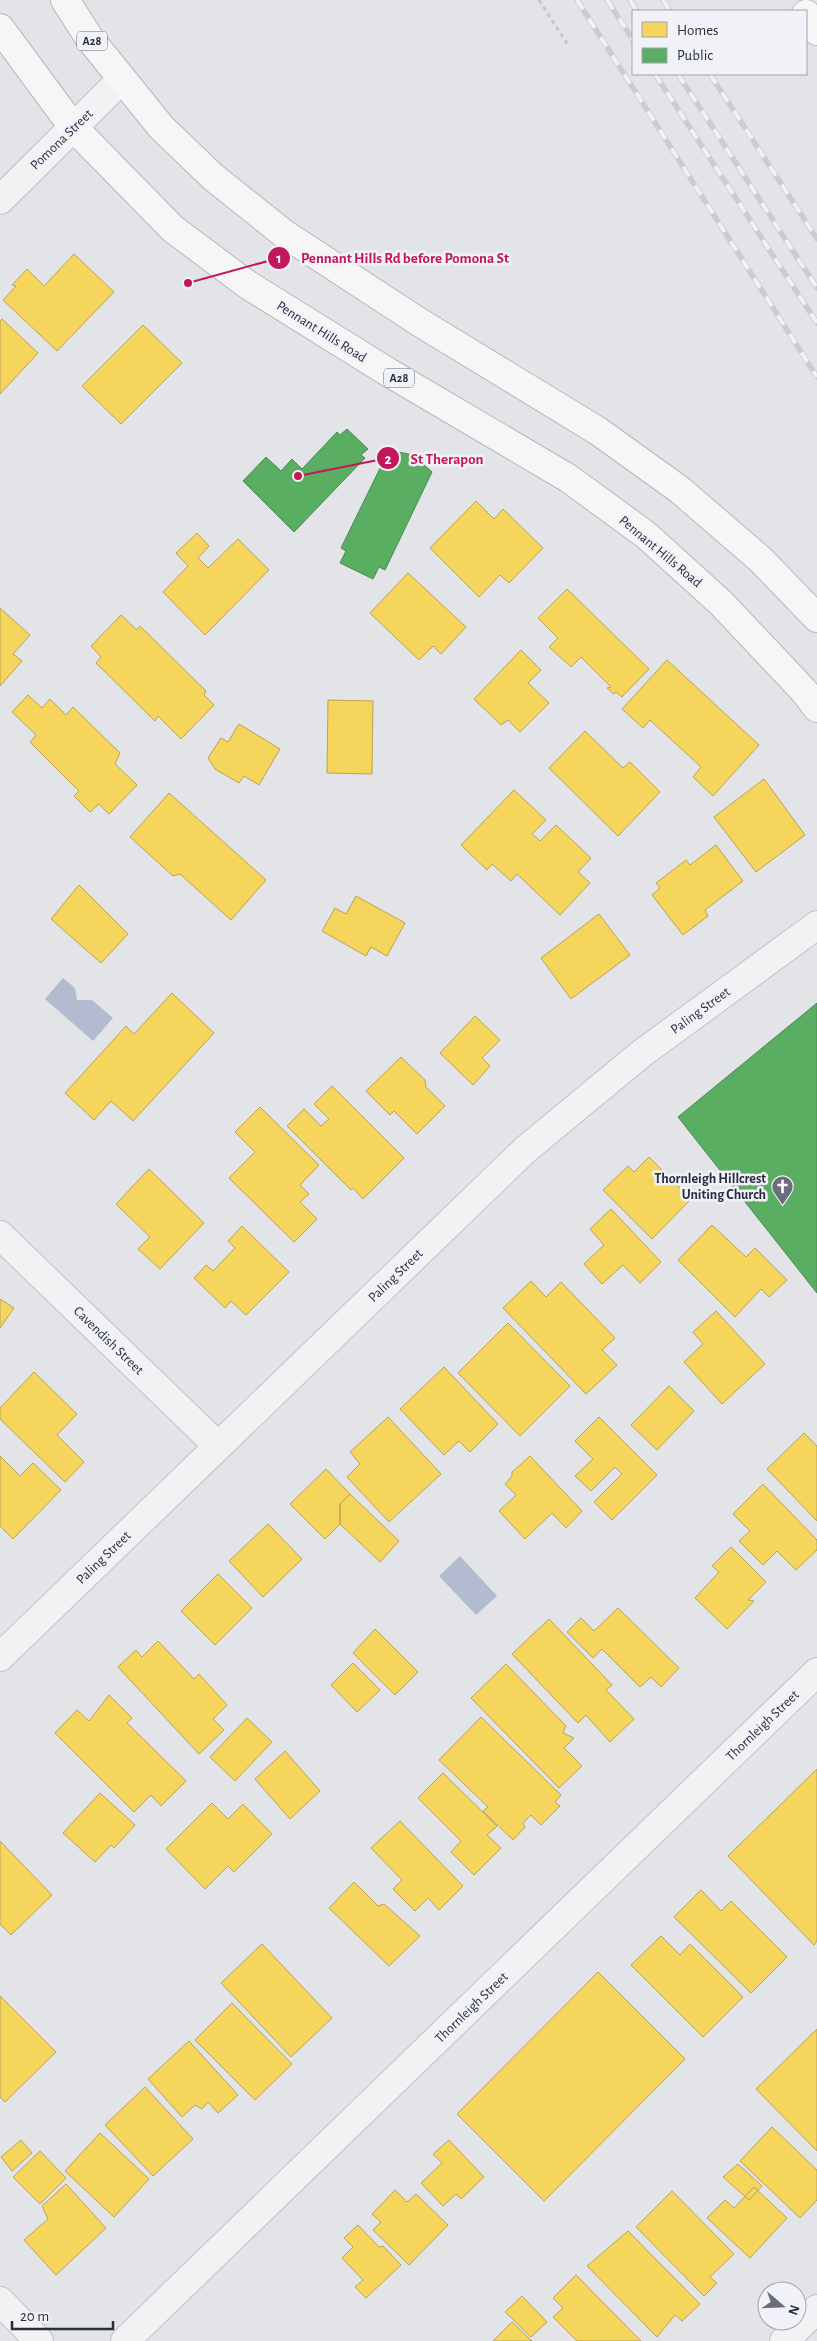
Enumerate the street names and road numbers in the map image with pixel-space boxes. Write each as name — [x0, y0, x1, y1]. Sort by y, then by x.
road number: A28 — [77, 31, 107, 50]
street label: Pomona Street — [28, 106, 96, 173]
street label: Pennant Hills Road — [274, 299, 369, 365]
road number: A28 — [384, 368, 414, 388]
street label: Pennant Hills Road — [616, 513, 704, 590]
street label: Paling Street — [668, 984, 733, 1037]
street label: Paling Street — [366, 1246, 426, 1305]
street label: Cavendish Street — [71, 1304, 146, 1378]
street label: Paling Street — [74, 1528, 134, 1587]
street label: Thornleigh Street — [724, 1687, 802, 1764]
street label: Thornleigh Street — [433, 1969, 511, 2046]

